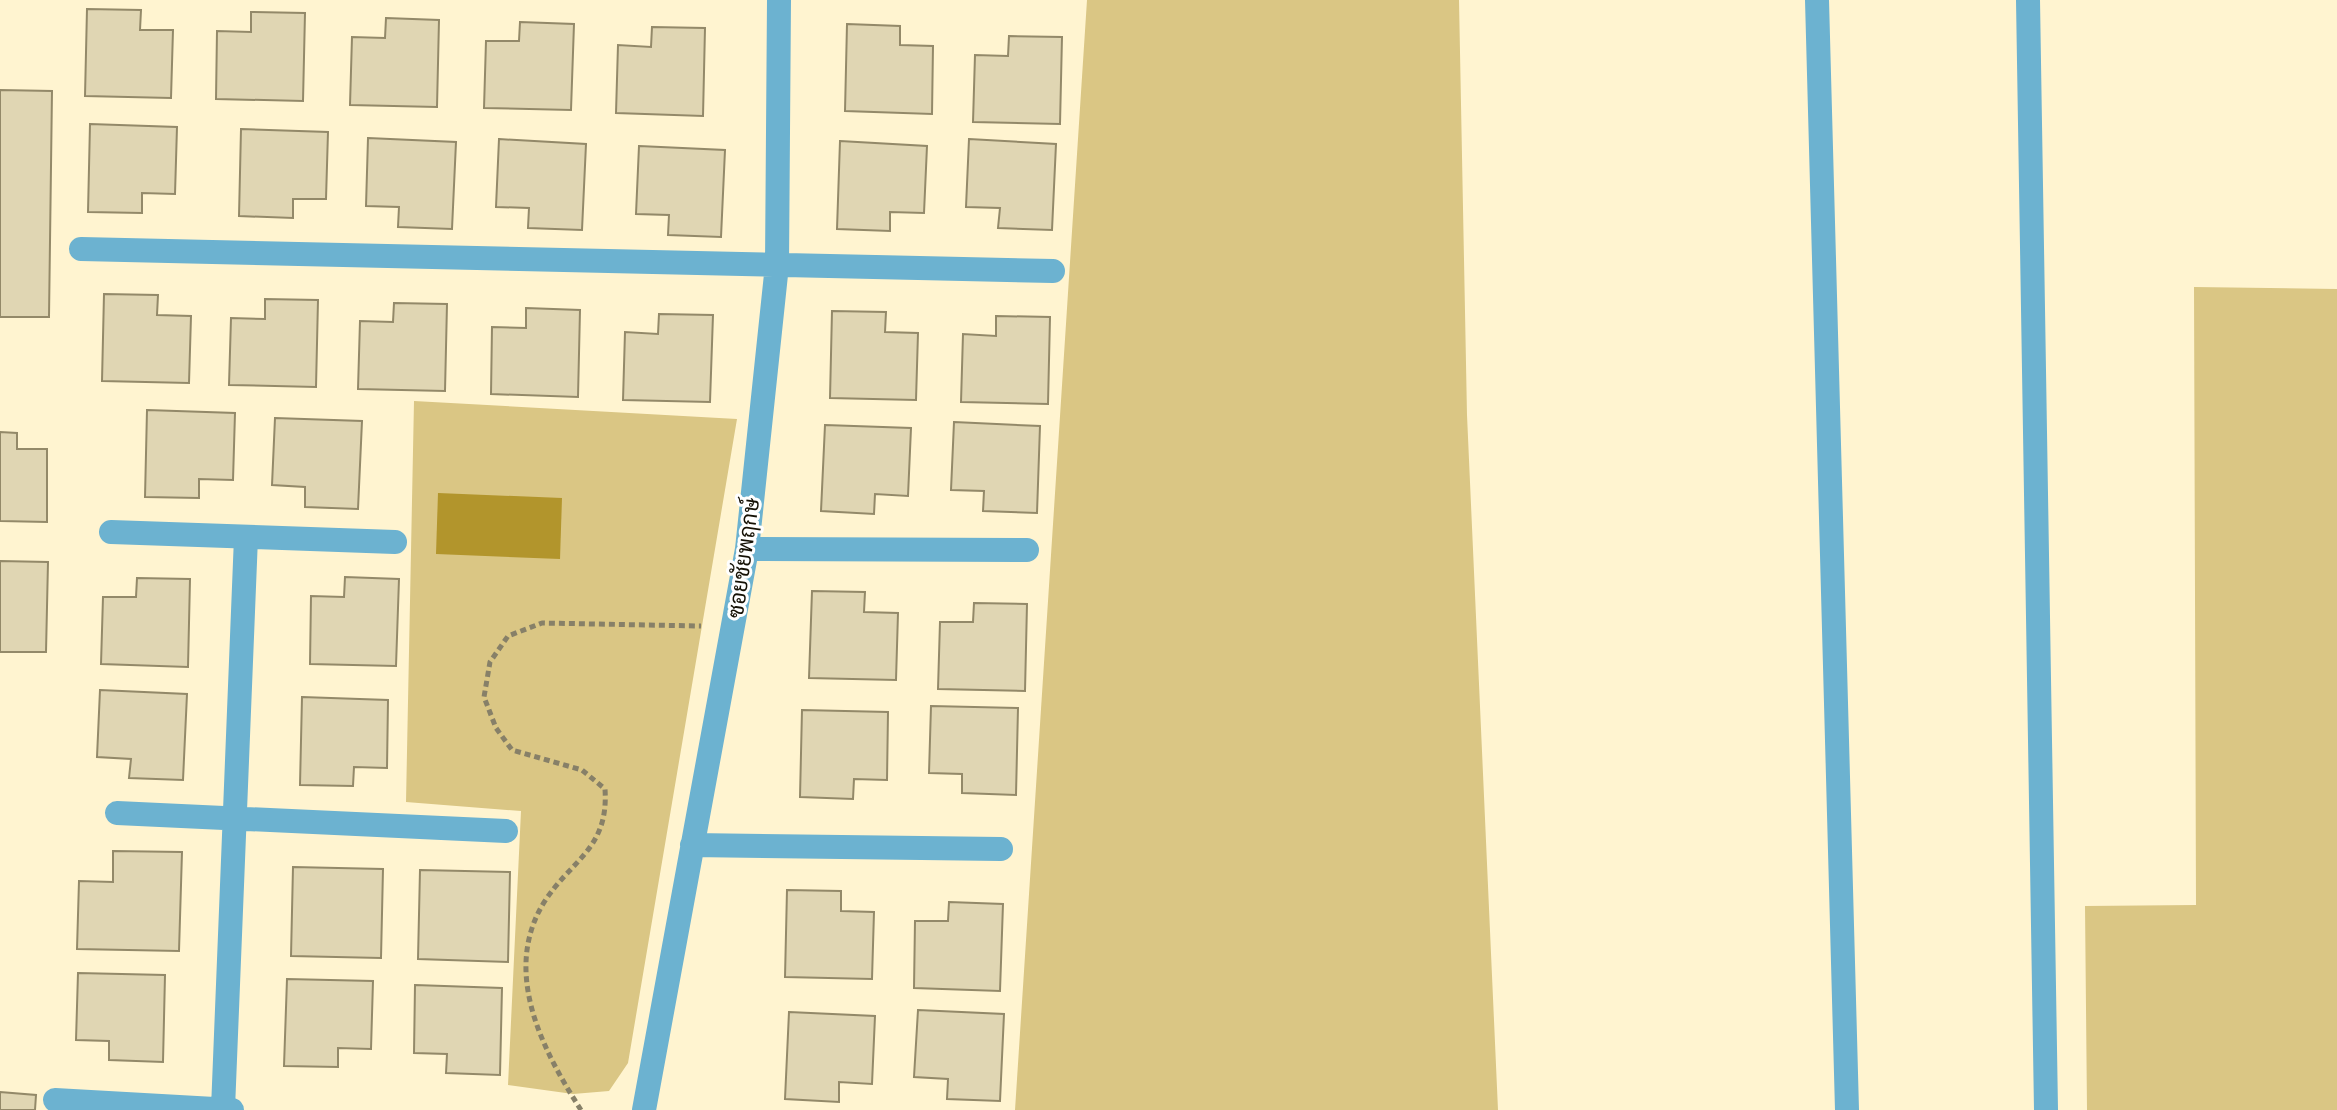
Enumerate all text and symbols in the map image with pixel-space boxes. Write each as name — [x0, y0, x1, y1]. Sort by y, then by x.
street label: ซอยชัยพฤกษ์ — [719, 495, 765, 620]

